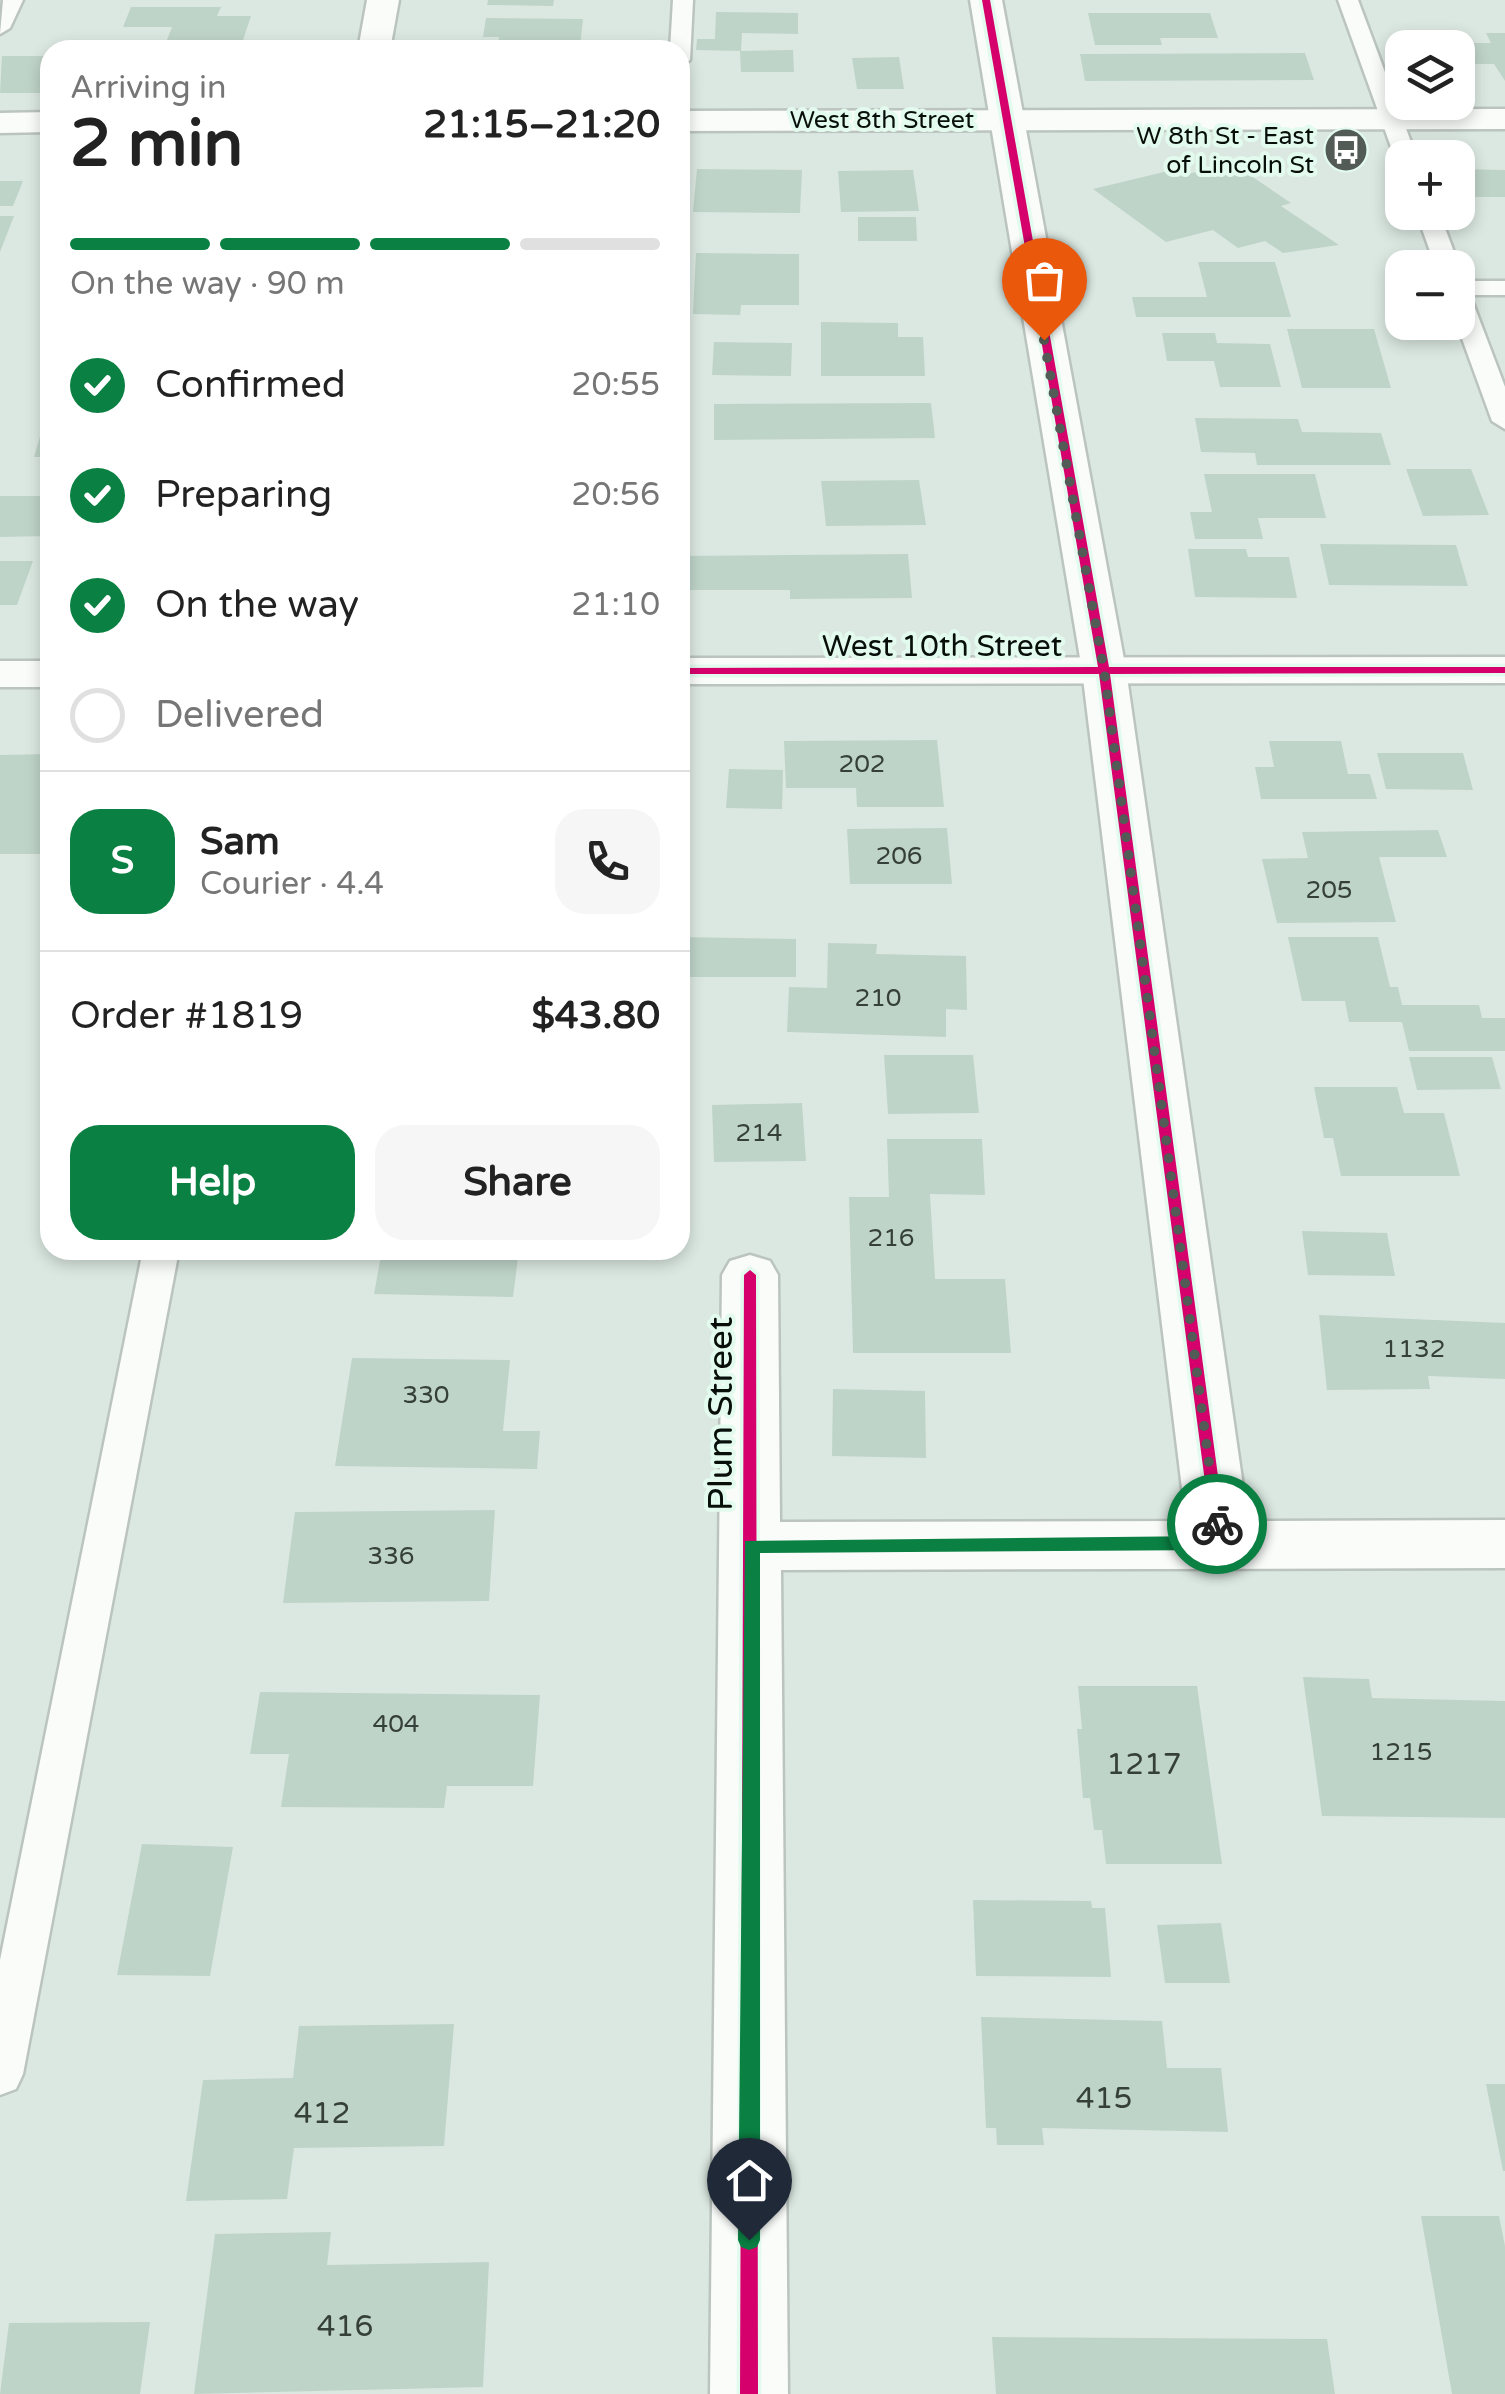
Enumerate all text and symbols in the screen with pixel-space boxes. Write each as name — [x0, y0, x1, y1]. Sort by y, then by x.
map controls — [1385, 30, 1475, 340]
button: layers — [1385, 30, 1475, 120]
text: Arriving in — [70, 69, 227, 107]
text: 21:15–21:20 — [423, 102, 660, 148]
text: 2 min — [70, 105, 243, 184]
street label: West 8th Street — [790, 105, 975, 135]
place label: W 8th St - East of Lincoln St — [1136, 121, 1314, 180]
bus stop icon: W 8th St - East of Lincoln St — [1323, 127, 1369, 173]
button: + — [1385, 140, 1475, 230]
pin — [1002, 238, 1087, 341]
button: − — [1385, 250, 1475, 340]
icon: bag — [1017, 253, 1072, 308]
text: On the way · 90 m — [70, 265, 345, 303]
icon: check — [70, 358, 125, 413]
text: Confirmed — [155, 362, 346, 408]
text: 20:55 — [571, 366, 660, 404]
icon: check — [70, 468, 125, 523]
text: Preparing — [155, 472, 332, 518]
text: 20:56 — [571, 476, 660, 514]
icon: check — [70, 578, 125, 633]
text: On the way — [155, 582, 359, 628]
text: 21:10 — [571, 586, 660, 624]
street label: West 10th Street — [822, 628, 1062, 665]
text: Delivered — [155, 692, 324, 738]
house number: 202 — [838, 749, 886, 779]
button: phone — [555, 809, 660, 914]
text: Sam — [200, 819, 280, 865]
text: S — [111, 838, 134, 884]
house number: 206 — [875, 841, 923, 871]
text: Courier · 4.4 — [200, 865, 384, 903]
house number: 205 — [1305, 875, 1353, 905]
house number: 210 — [854, 983, 902, 1013]
text: Order #1819 — [70, 993, 303, 1039]
text: $43.80 — [531, 993, 660, 1039]
house number: 214 — [735, 1118, 783, 1148]
button: Help — [70, 1125, 355, 1240]
button: Share — [375, 1125, 660, 1240]
house number: 216 — [867, 1223, 915, 1253]
street label: Plum Street — [700, 1317, 742, 1511]
house number: 1132 — [1383, 1334, 1445, 1364]
house number: 330 — [402, 1380, 450, 1410]
courier — [1167, 1474, 1267, 1574]
icon: bike — [1190, 1497, 1245, 1552]
house number: 336 — [367, 1541, 415, 1571]
house number: 404 — [372, 1709, 420, 1739]
house number: 1215 — [1370, 1737, 1432, 1767]
house number: 1217 — [1106, 1746, 1182, 1783]
house number: 415 — [1076, 2080, 1132, 2117]
house number: 412 — [294, 2095, 350, 2132]
pin — [707, 2138, 792, 2241]
icon: home — [722, 2153, 777, 2208]
house number: 416 — [317, 2308, 373, 2345]

